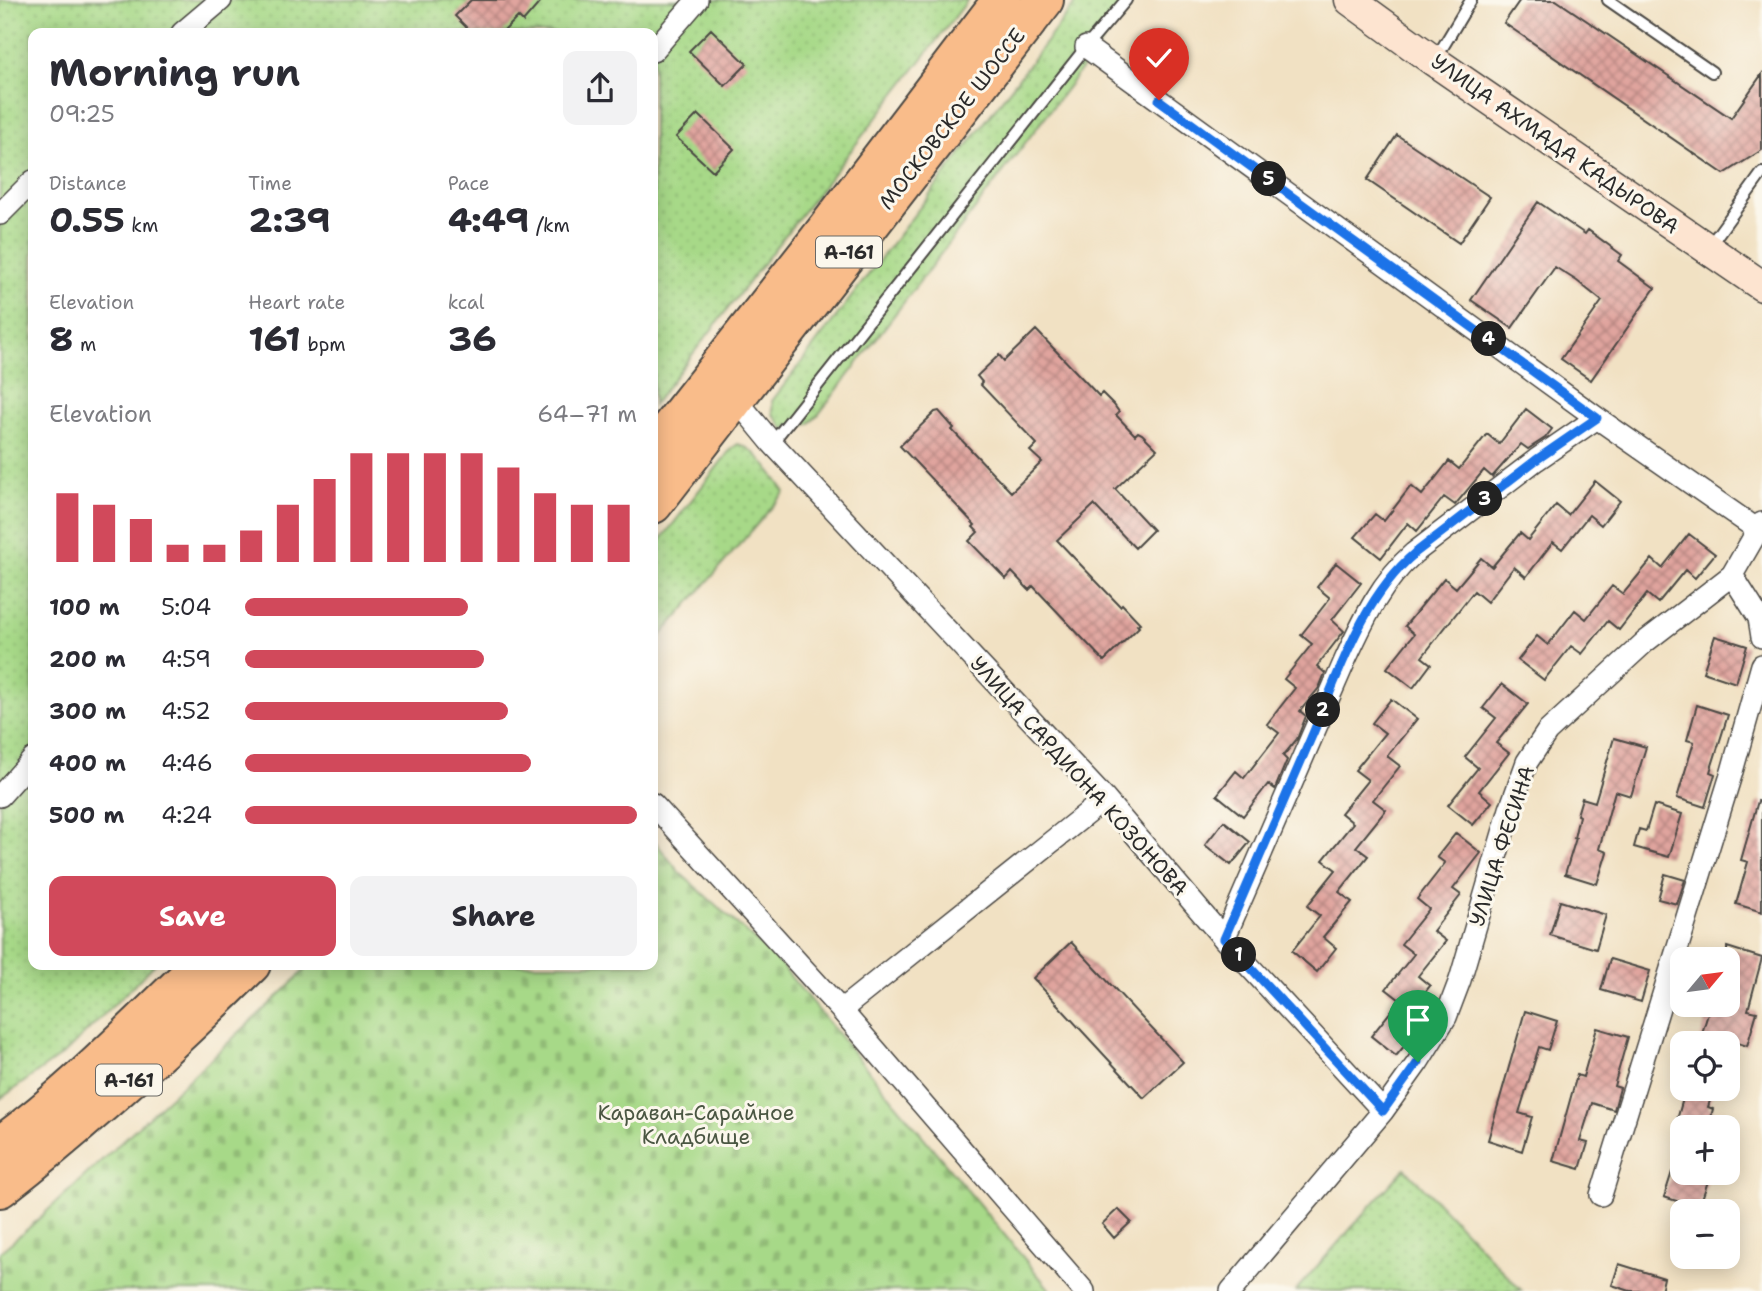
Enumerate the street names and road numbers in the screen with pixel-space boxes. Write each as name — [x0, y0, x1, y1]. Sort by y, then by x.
street label: МОСКОВСКОЕ ШОССЕ — [872, 23, 1032, 215]
street label: УЛИЦА АХМАДА КАДЫРОВА — [1426, 48, 1684, 240]
road number: А-161 — [816, 236, 882, 268]
street label: УЛИЦА САРДИОНА КОЗОНОВА — [964, 650, 1194, 902]
street label: УЛИЦА ФЕСИНА — [1463, 762, 1541, 930]
road number: А-161 — [96, 1064, 162, 1096]

